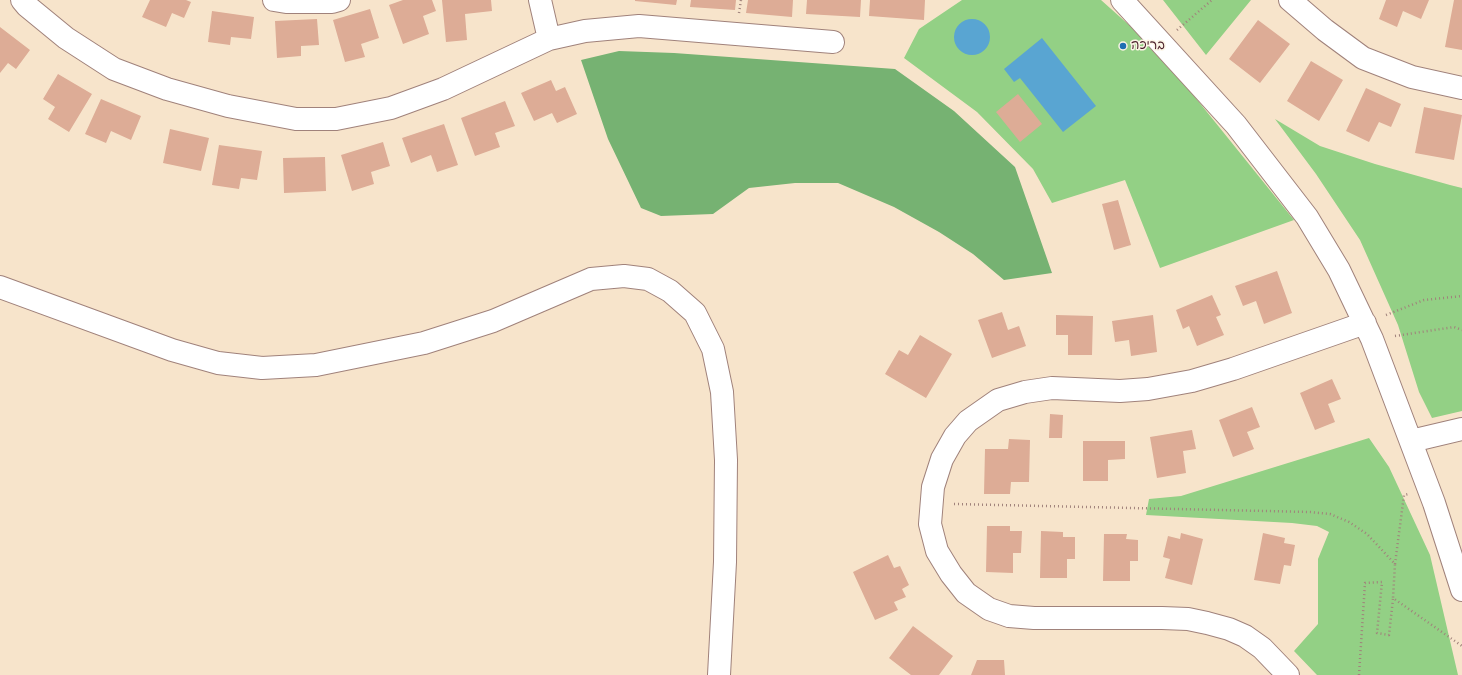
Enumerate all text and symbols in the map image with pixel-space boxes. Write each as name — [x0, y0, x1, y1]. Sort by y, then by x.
place label: בריכה — [1131, 38, 1165, 54]
marker: בריכה — [1118, 41, 1128, 51]

